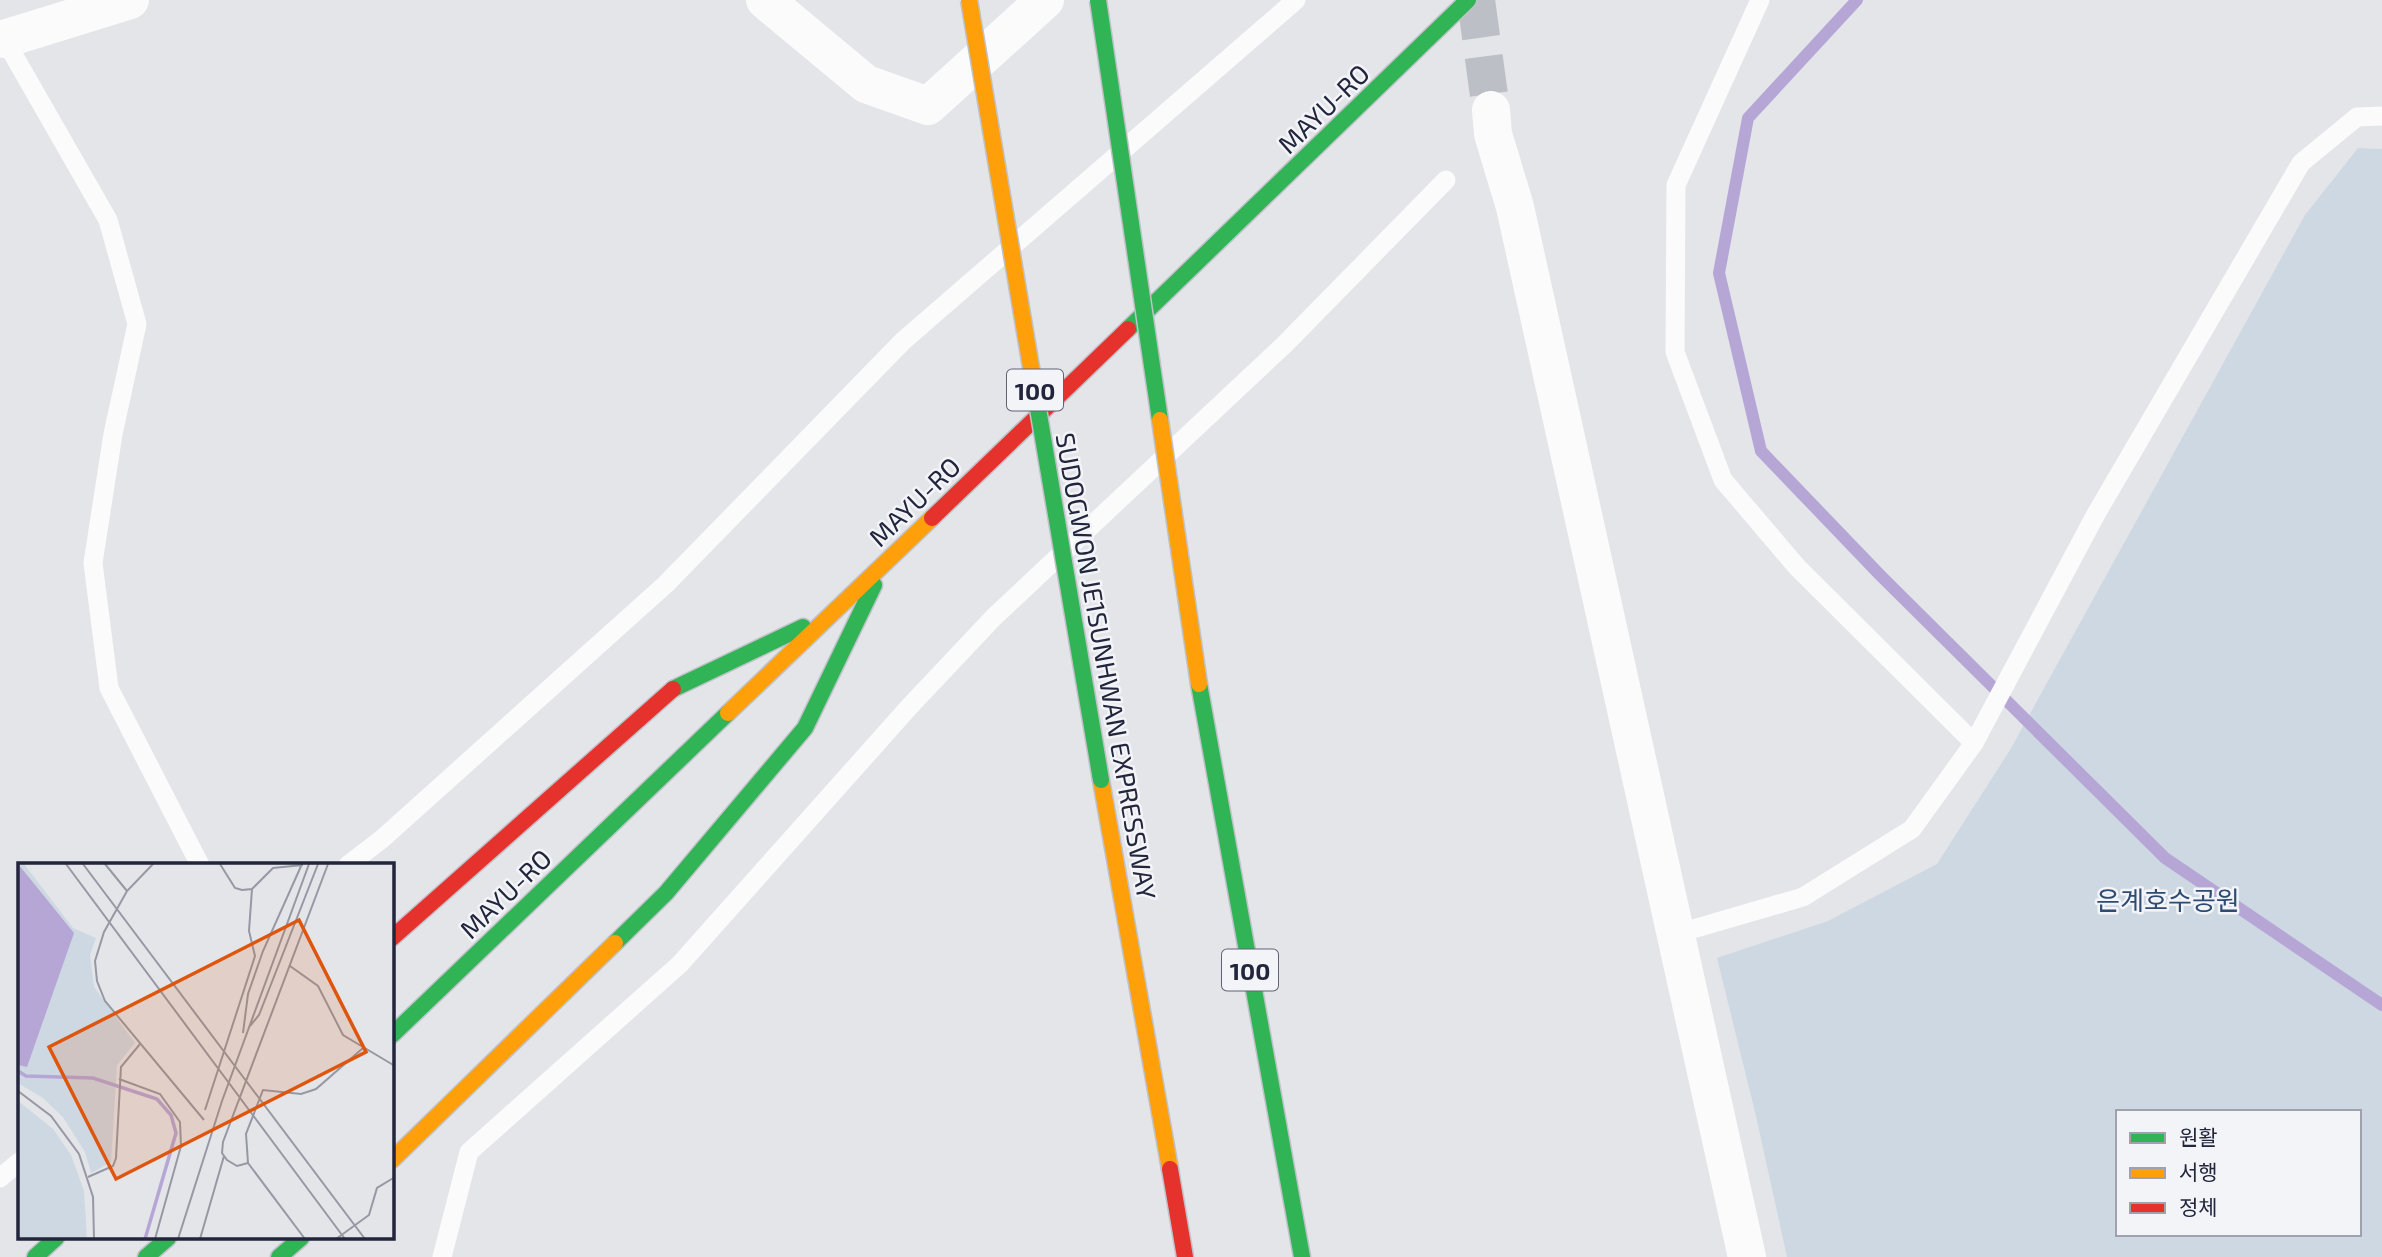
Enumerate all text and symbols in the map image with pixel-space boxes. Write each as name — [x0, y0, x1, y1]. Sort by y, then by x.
street label: MAYU-RO — [1271, 57, 1375, 159]
road number: 100 — [1007, 370, 1063, 410]
street label: SUDOGWON JE1SUNHWAN EXPRESSWAY — [1051, 430, 1163, 902]
street label: MAYU-RO — [862, 450, 966, 552]
street label: MAYU-RO — [453, 842, 557, 944]
inset map — [18, 863, 394, 1240]
park label: 은계호수공원 — [2096, 884, 2240, 915]
road number: 100 — [1222, 950, 1278, 990]
legend — [2116, 1110, 2361, 1236]
text: 원활 — [2179, 1124, 2218, 1149]
text: 서행 — [2179, 1159, 2218, 1184]
text: 정체 — [2179, 1194, 2218, 1219]

